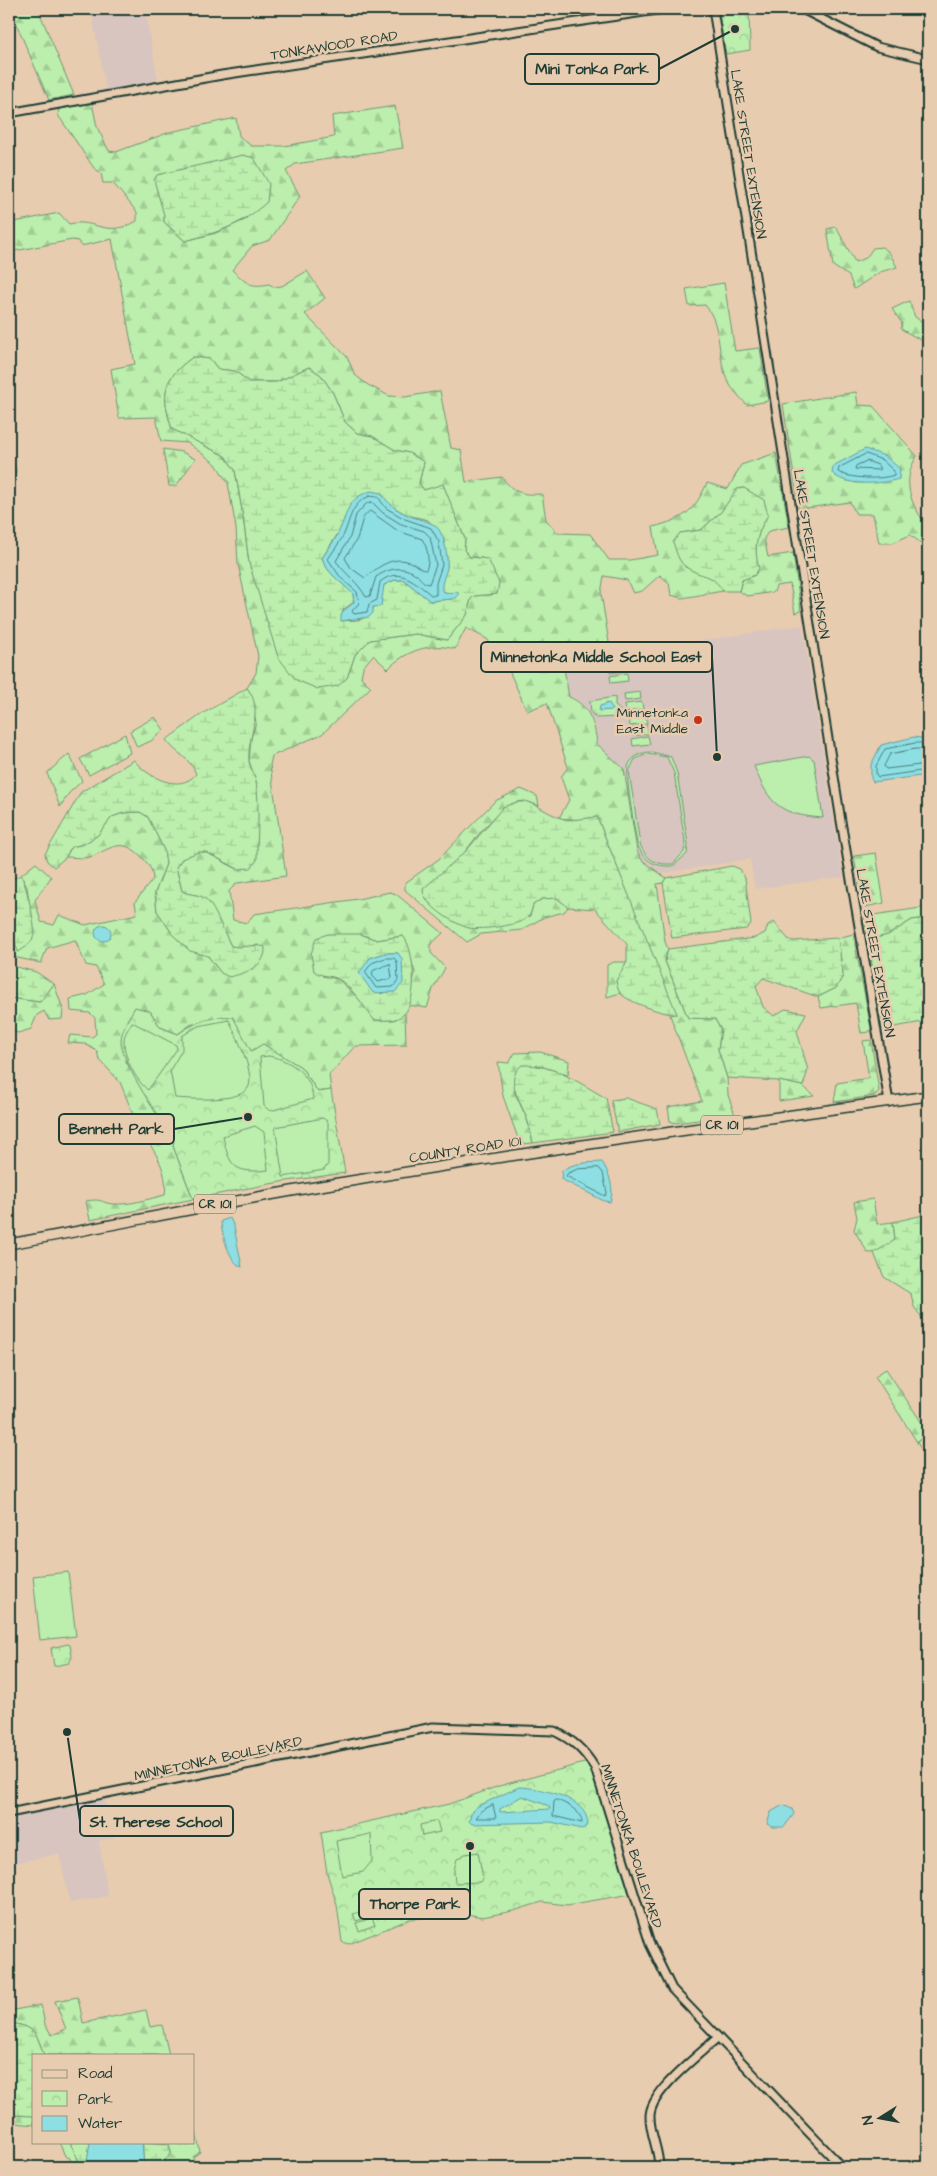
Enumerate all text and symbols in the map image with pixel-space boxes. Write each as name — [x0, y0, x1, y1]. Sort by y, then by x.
street label: TONKAWOOD ROAD — [269, 26, 399, 66]
callout: Mini Tonka Park — [525, 54, 659, 84]
text: Mini Tonka Park — [535, 59, 649, 80]
street label: LAKE STREET EXTENSION — [725, 68, 771, 241]
street label: LAKE STREET EXTENSION — [788, 468, 834, 641]
callout: Minnetonka Middle School East — [481, 642, 712, 672]
text: Minnetonka Middle School East — [490, 647, 702, 668]
place label: Minnetonka East Middle — [616, 703, 688, 739]
marker: Minnetonka East Middle — [692, 714, 704, 726]
street label: LAKE STREET EXTENSION — [850, 867, 900, 1040]
callout: Bennett Park — [59, 1114, 174, 1144]
road number: CR 101 — [701, 1116, 743, 1134]
text: Bennett Park — [69, 1119, 164, 1140]
street label: COUNTY ROAD 101 — [408, 1131, 523, 1169]
road number: CR 101 — [194, 1194, 236, 1214]
street label: MINNETONKA BOULEVARD — [132, 1731, 304, 1787]
street label: MINNETONKA BOULEVARD — [595, 1762, 667, 1931]
callout: St. Therese School — [80, 1806, 233, 1836]
text: St. Therese School — [89, 1812, 223, 1833]
callout: Thorpe Park — [359, 1889, 470, 1919]
text: Thorpe Park — [369, 1894, 461, 1915]
legend — [32, 2054, 195, 2144]
text: Road — [78, 2063, 113, 2084]
text: Park — [78, 2089, 113, 2110]
north arrow — [854, 2094, 904, 2144]
text: Water — [78, 2113, 122, 2134]
text: N — [858, 2114, 879, 2127]

